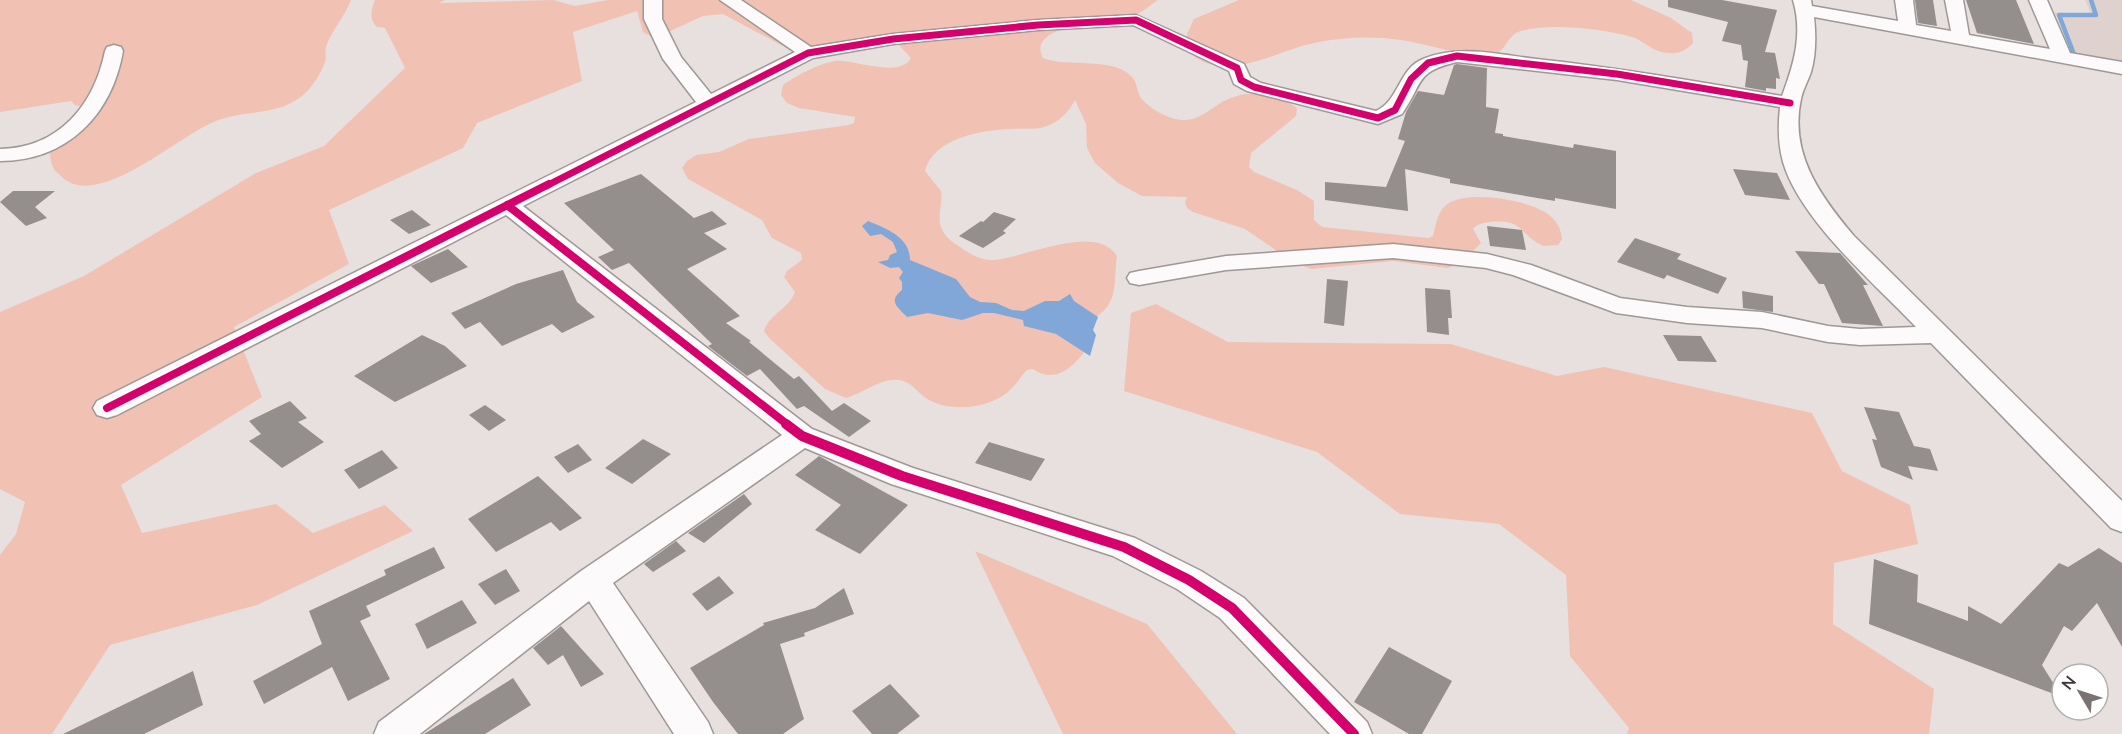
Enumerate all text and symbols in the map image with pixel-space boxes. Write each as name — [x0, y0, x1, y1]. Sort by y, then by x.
north arrow — [2050, 662, 2110, 722]
text: N — [2057, 672, 2080, 694]

